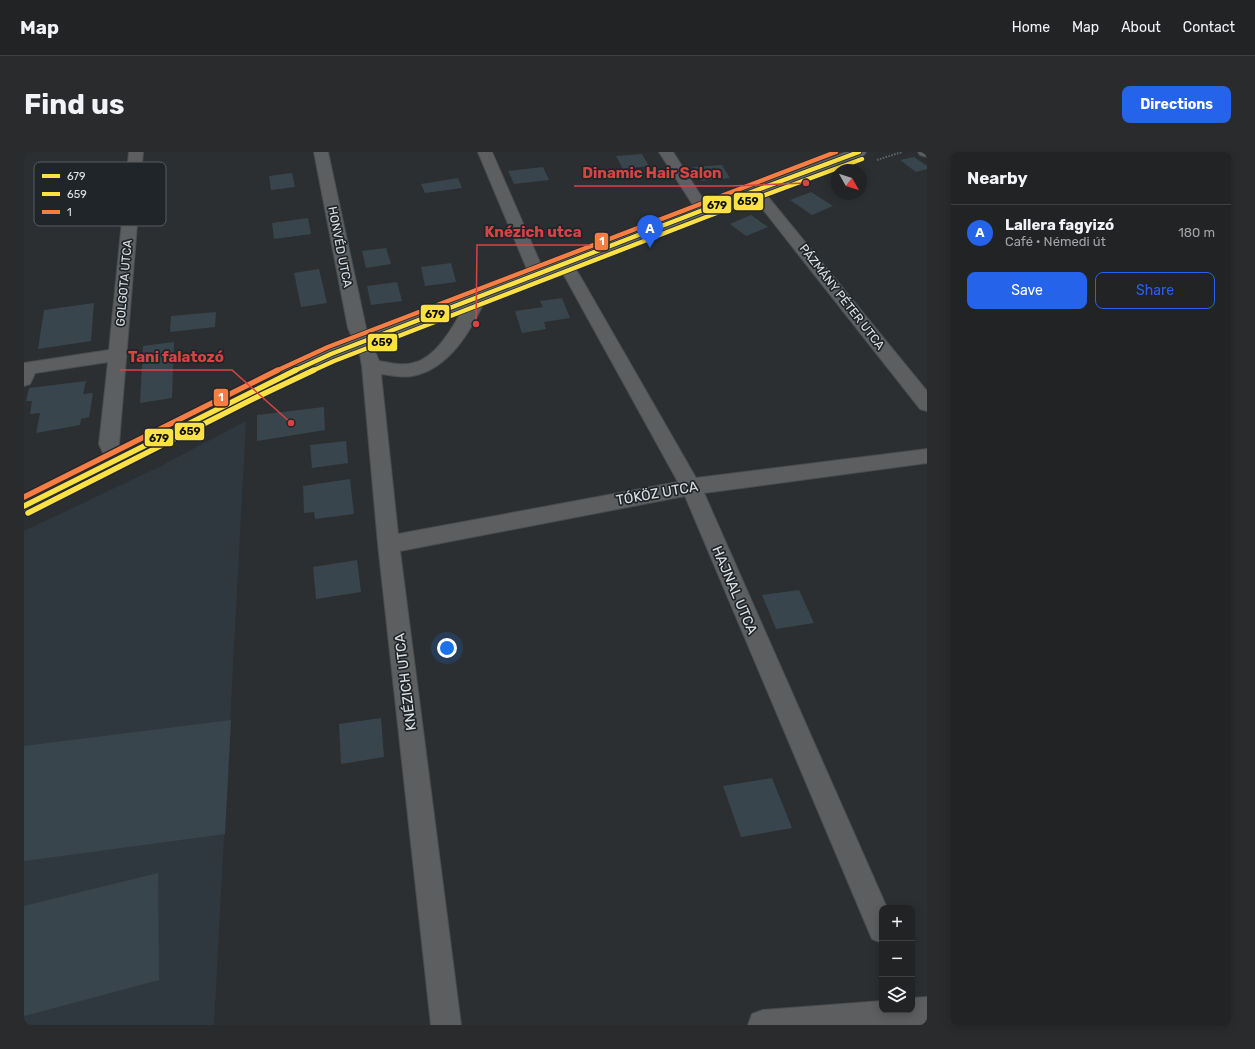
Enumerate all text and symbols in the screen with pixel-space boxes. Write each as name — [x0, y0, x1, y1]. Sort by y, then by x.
text: Map — [20, 16, 59, 39]
text: Home — [1012, 19, 1050, 36]
text: Map — [1072, 19, 1099, 36]
text: About — [1121, 19, 1161, 36]
text: Contact — [1183, 19, 1235, 36]
button: Directions — [1122, 86, 1231, 123]
text: Find us — [24, 88, 124, 121]
callout: Dinamic Hair Salon — [574, 159, 730, 186]
legend — [34, 162, 166, 226]
text: Dinamic Hair Salon — [582, 164, 722, 182]
north arrow — [831, 164, 867, 200]
text: Nearby — [967, 168, 1028, 188]
text: 679 — [67, 170, 85, 183]
text: 659 — [67, 188, 87, 201]
line badge: 659 — [733, 192, 764, 211]
line badge: 679 — [702, 195, 732, 214]
text: 659 — [737, 195, 759, 208]
text: 679 — [707, 199, 727, 212]
street label: HONVÉD UTCA — [325, 205, 355, 289]
text: 1 — [67, 206, 72, 219]
pin: A — [637, 215, 663, 248]
text: Lallera fagyizó — [1005, 216, 1114, 234]
callout: Knézich utca — [477, 218, 590, 245]
text: Knézich utca — [484, 223, 582, 241]
text: A — [975, 225, 985, 240]
text: 180 m — [1178, 225, 1215, 240]
line badge: 1 — [594, 232, 609, 251]
text: Café · Némedi út — [1005, 234, 1106, 249]
text: 1 — [599, 235, 605, 248]
street label: GOLGOTA UTCA — [113, 239, 135, 327]
street label: PÁZMÁNY PÉTER UTCA — [797, 242, 887, 352]
button: Save — [967, 272, 1087, 309]
button: Share — [1095, 272, 1215, 309]
line badge: 679 — [420, 304, 450, 323]
text: 679 — [425, 308, 445, 321]
line badge: 659 — [367, 333, 398, 352]
text: 659 — [371, 336, 393, 349]
callout: Tani falatozó — [120, 343, 232, 370]
text: Tani falatozó — [128, 348, 224, 366]
line badge: 1 — [213, 388, 229, 407]
text: 1 — [218, 391, 224, 404]
line badge: 659 — [174, 422, 205, 441]
text: 659 — [179, 425, 201, 438]
line badge: 679 — [144, 428, 174, 447]
text: 679 — [149, 432, 169, 445]
street label: TÓKÖZ UTCA — [615, 477, 700, 509]
street label: HAJNAL UTCA — [708, 543, 761, 638]
street label: KNÉZICH UTCA — [390, 632, 420, 732]
your location — [437, 638, 457, 658]
map controls — [879, 905, 915, 1013]
button: + — [879, 905, 915, 941]
button: − — [879, 941, 915, 977]
button: layers — [879, 977, 915, 1013]

